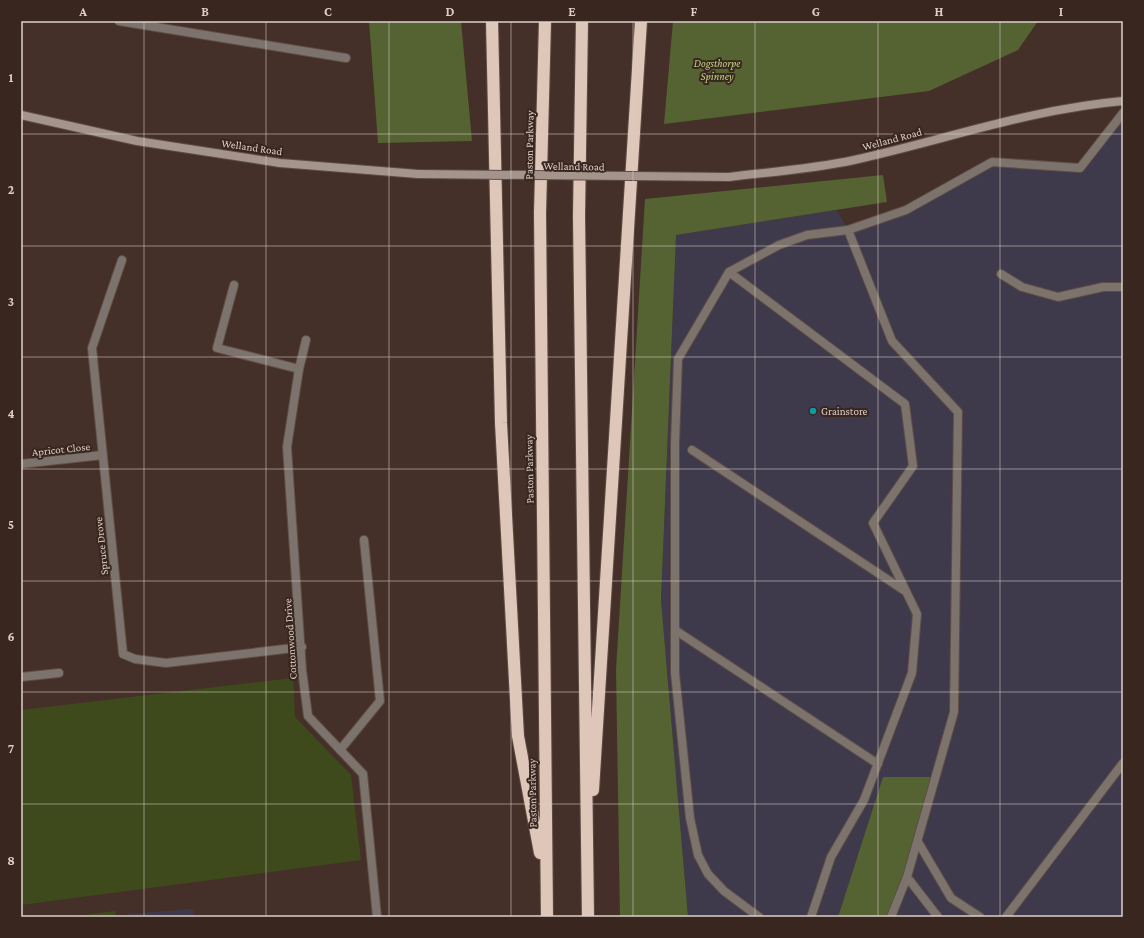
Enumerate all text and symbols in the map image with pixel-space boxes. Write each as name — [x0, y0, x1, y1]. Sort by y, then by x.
text: A — [78, 4, 87, 19]
text: B — [201, 4, 209, 19]
text: C — [324, 4, 332, 19]
text: D — [446, 4, 455, 19]
text: E — [568, 4, 576, 19]
text: F — [691, 4, 698, 19]
text: G — [812, 4, 820, 19]
text: H — [935, 4, 944, 19]
text: I — [1059, 4, 1063, 19]
park label: Dogsthorpe Spinney — [694, 57, 741, 83]
text: 1 — [9, 70, 14, 85]
street label: Paston Parkway — [522, 109, 537, 180]
street label: Welland Road — [861, 125, 923, 153]
street label: Welland Road — [221, 137, 283, 157]
street label: Welland Road — [543, 159, 605, 173]
text: 2 — [8, 182, 15, 197]
text: 3 — [8, 294, 14, 309]
place label: Grainstore — [821, 405, 868, 417]
text: 4 — [7, 406, 15, 421]
marker: Grainstore — [808, 406, 818, 416]
street label: Paston Parkway — [522, 433, 537, 504]
street label: Apricot Close — [31, 440, 91, 459]
street label: Spruce Drove — [92, 516, 111, 576]
text: 5 — [8, 517, 14, 532]
street label: Cottonwood Drive — [281, 598, 299, 680]
text: 6 — [7, 629, 15, 644]
text: 7 — [8, 741, 14, 756]
street label: Paston Parkway — [525, 757, 540, 828]
text: 8 — [7, 853, 15, 868]

